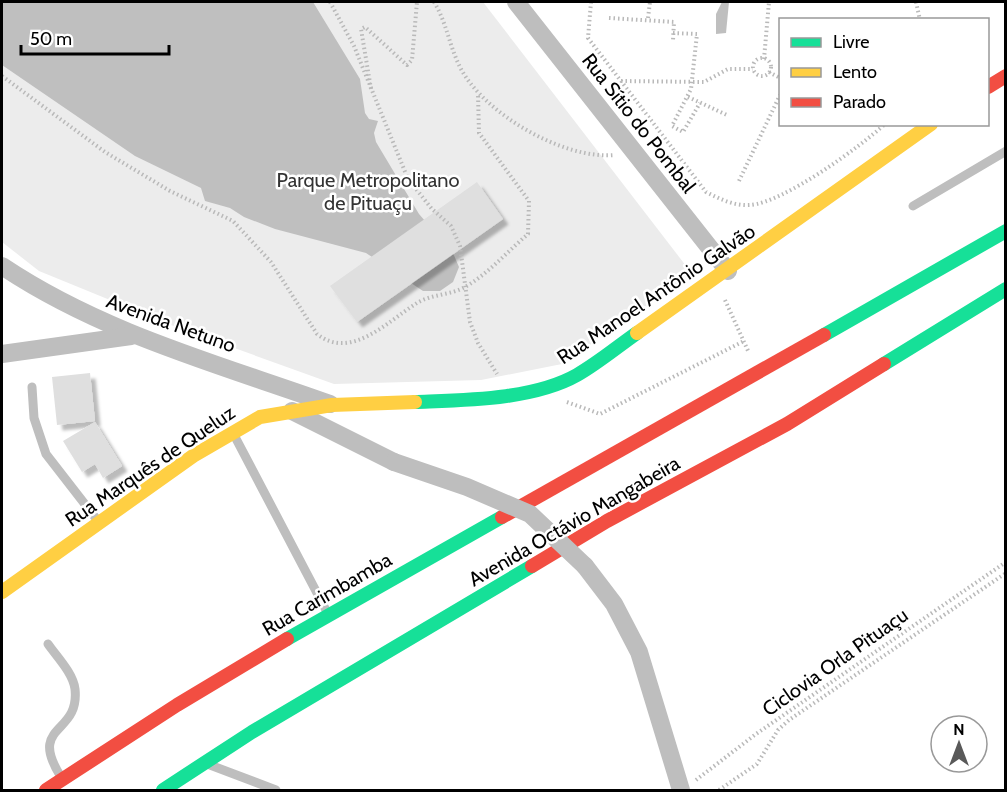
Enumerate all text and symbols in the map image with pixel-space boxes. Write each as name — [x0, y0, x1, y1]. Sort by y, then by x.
scale bar — [21, 18, 170, 56]
legend — [779, 18, 989, 126]
text: 50 m — [30, 28, 72, 50]
text: Livre — [833, 31, 869, 53]
street label: Rua Sítio do Pombal — [577, 48, 701, 198]
text: Lento — [833, 61, 877, 83]
text: Parado — [833, 91, 886, 113]
park label: Parque Metropolitano de Pituaçu — [277, 168, 459, 215]
street label: Rua Manoel Antônio Galvão — [552, 219, 760, 369]
street label: Avenida Netuno — [103, 289, 239, 357]
street label: Rua Marquês de Queluz — [61, 400, 239, 532]
street label: Avenida Octávio Mangabeira — [464, 450, 684, 591]
street label: Rua Carimbamba — [258, 547, 396, 641]
street label: Ciclovia Orla Pituaçu — [758, 603, 912, 721]
north arrow — [929, 714, 989, 774]
text: N — [953, 720, 965, 739]

